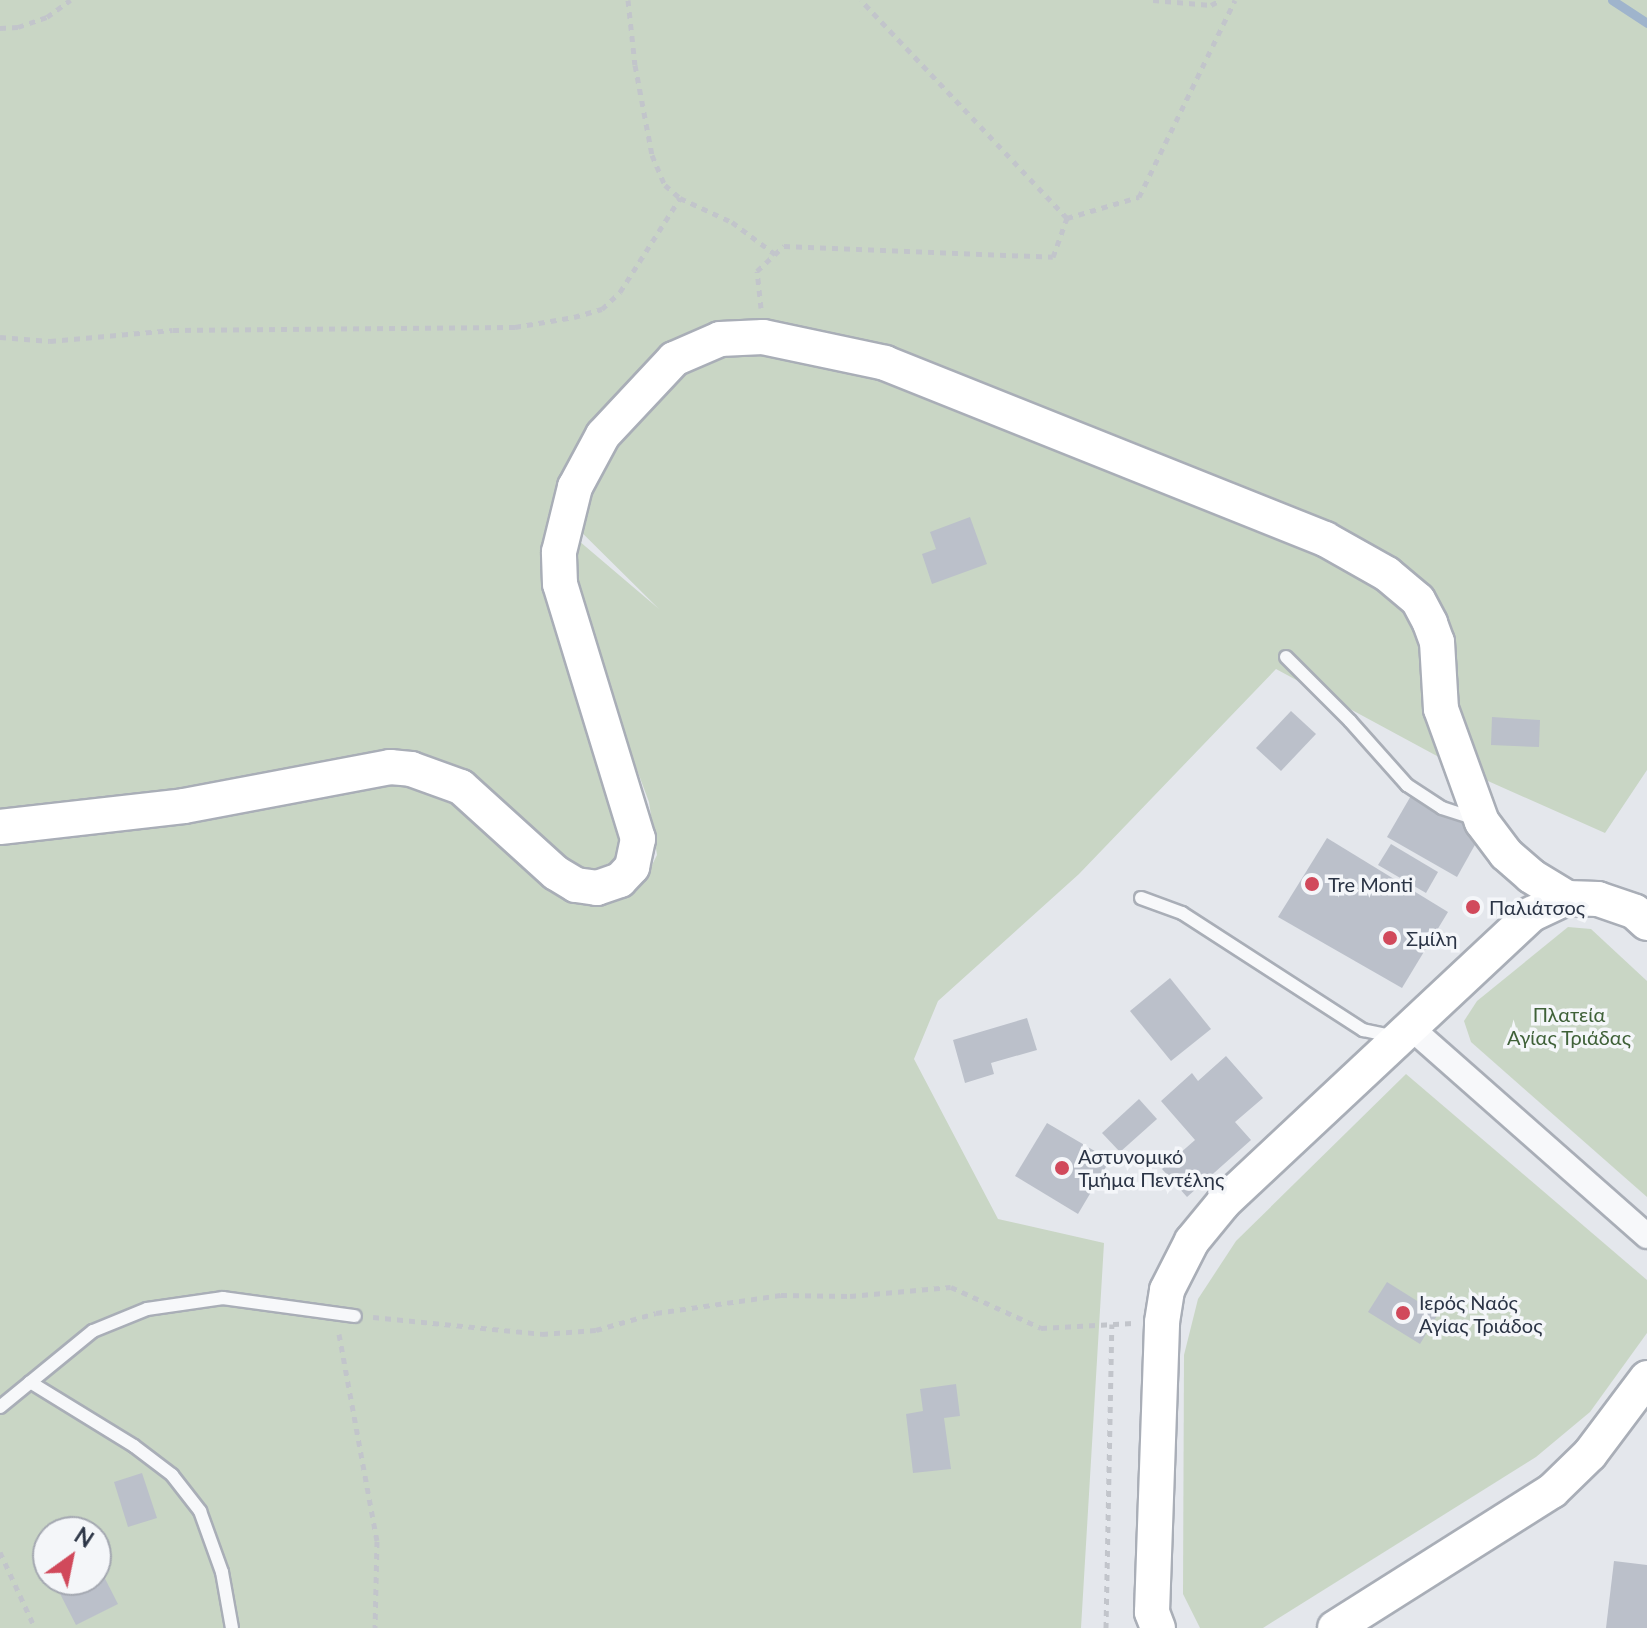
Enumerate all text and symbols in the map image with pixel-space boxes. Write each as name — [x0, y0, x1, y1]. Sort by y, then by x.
place label: Tre Monti — [1328, 872, 1413, 896]
marker: Tre Monti — [1303, 875, 1321, 893]
place label: Παλιάτσος — [1489, 895, 1585, 919]
marker: Παλιάτσος — [1464, 898, 1482, 916]
place label: Σμίλη — [1406, 926, 1457, 950]
marker: Σμίλη — [1381, 929, 1399, 947]
park label: Πλατεία Αγίας Τριάδας — [1507, 1002, 1631, 1049]
place label: Αστυνομικό Τμήμα Πεντέλης — [1078, 1144, 1224, 1191]
marker: Αστυνομικό Τμήμα Πεντέλης — [1053, 1159, 1071, 1177]
place label: Ιερός Ναός Αγίας Τριάδος — [1419, 1290, 1543, 1337]
marker: Ιερός Ναός Αγίας Τριάδος — [1394, 1304, 1412, 1322]
north arrow — [32, 1516, 112, 1596]
text: N — [70, 1521, 99, 1553]

